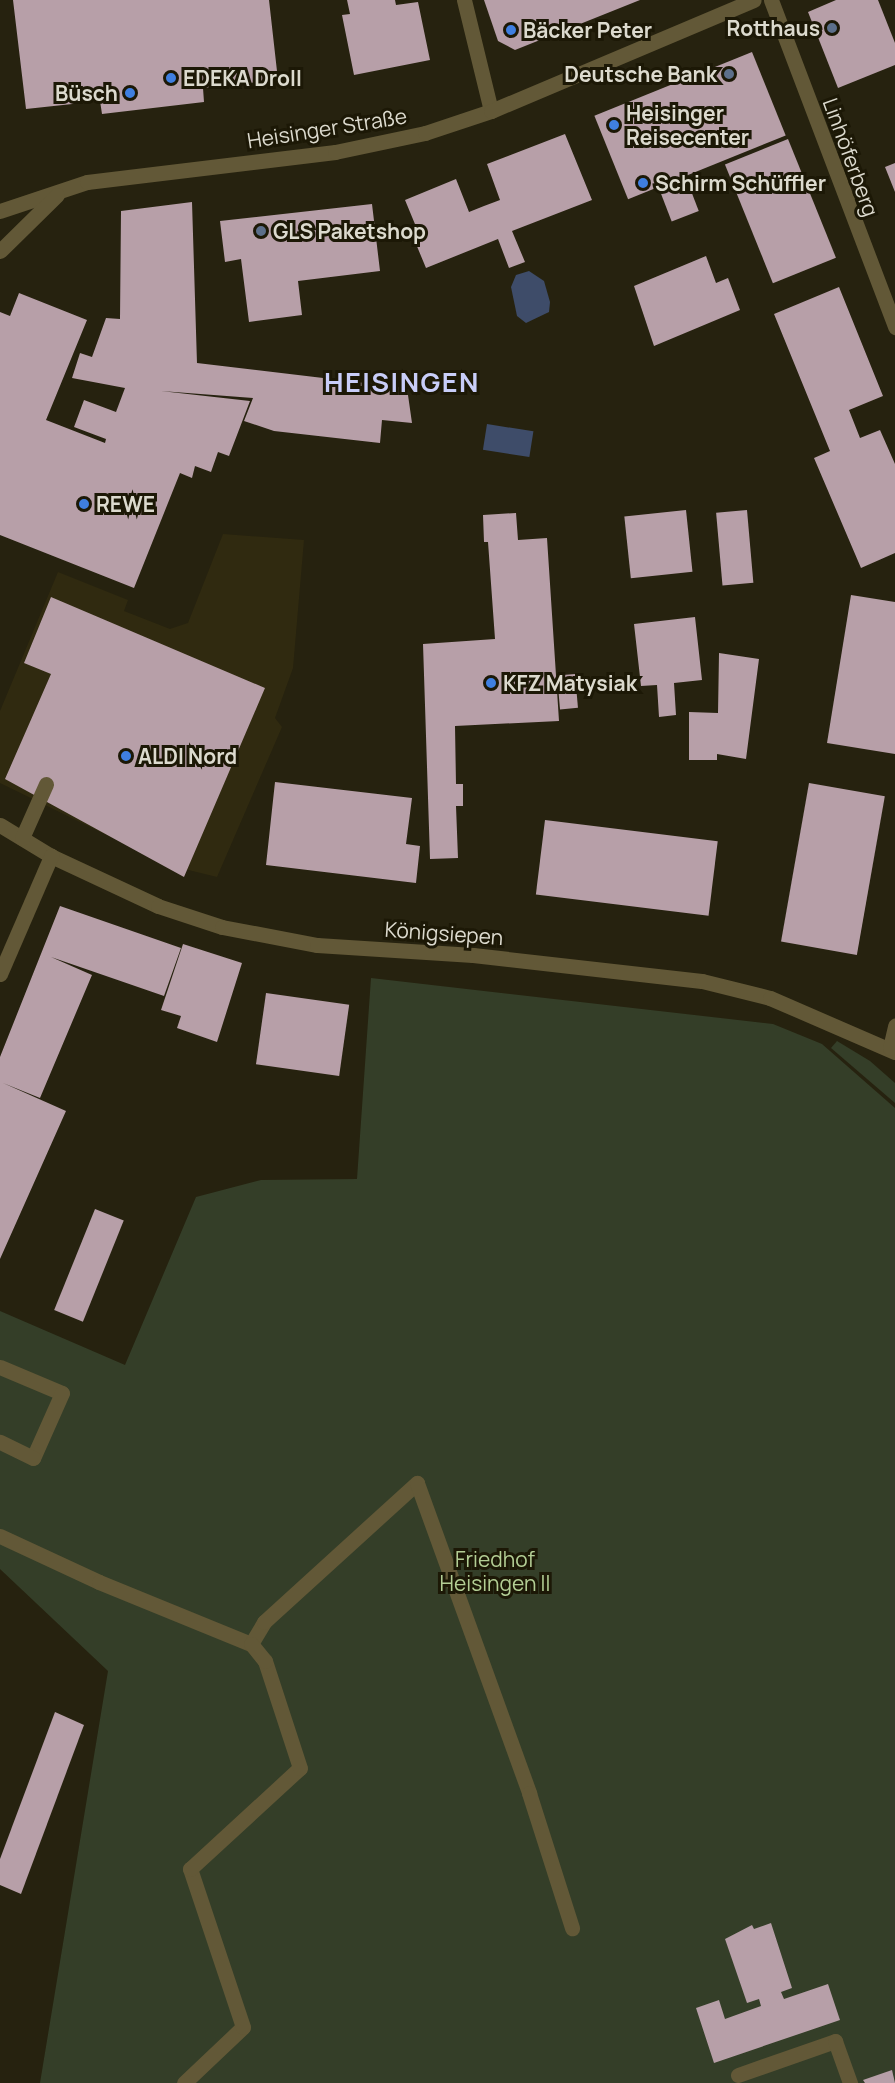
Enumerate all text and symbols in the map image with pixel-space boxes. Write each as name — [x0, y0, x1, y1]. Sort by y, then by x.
place label: Rotthaus — [726, 15, 820, 41]
place label: Bäcker Peter — [523, 17, 652, 43]
marker: Rotthaus — [825, 21, 839, 35]
marker: Bäcker Peter — [504, 23, 518, 37]
place label: Deutsche Bank — [564, 61, 717, 87]
place label: EDEKA Droll — [183, 65, 302, 91]
marker: Deutsche Bank — [722, 67, 736, 81]
marker: EDEKA Droll — [164, 71, 178, 85]
place label: Büsch — [55, 80, 118, 106]
marker: Büsch — [123, 86, 137, 100]
street label: Linhöferberg — [818, 94, 884, 220]
place label: Heisinger Reisecenter — [626, 100, 749, 150]
street label: Heisinger Straße — [245, 103, 409, 153]
marker: Heisinger Reisecenter — [607, 118, 621, 132]
place label: Schirm Schüffler — [655, 170, 826, 196]
marker: Schirm Schüffler — [636, 176, 650, 190]
place label: GLS Paketshop — [273, 218, 426, 244]
marker: GLS Paketshop — [254, 224, 268, 238]
district label: HEISINGEN — [324, 366, 480, 398]
place label: REWE — [96, 491, 155, 517]
marker: REWE — [77, 497, 91, 511]
place label: KFZ Matysiak — [503, 670, 637, 696]
marker: KFZ Matysiak — [484, 676, 498, 690]
place label: ALDI Nord — [138, 743, 237, 769]
marker: ALDI Nord — [119, 749, 133, 763]
street label: Königsiepen — [384, 916, 504, 950]
park label: Friedhof Heisingen II — [440, 1546, 550, 1596]

